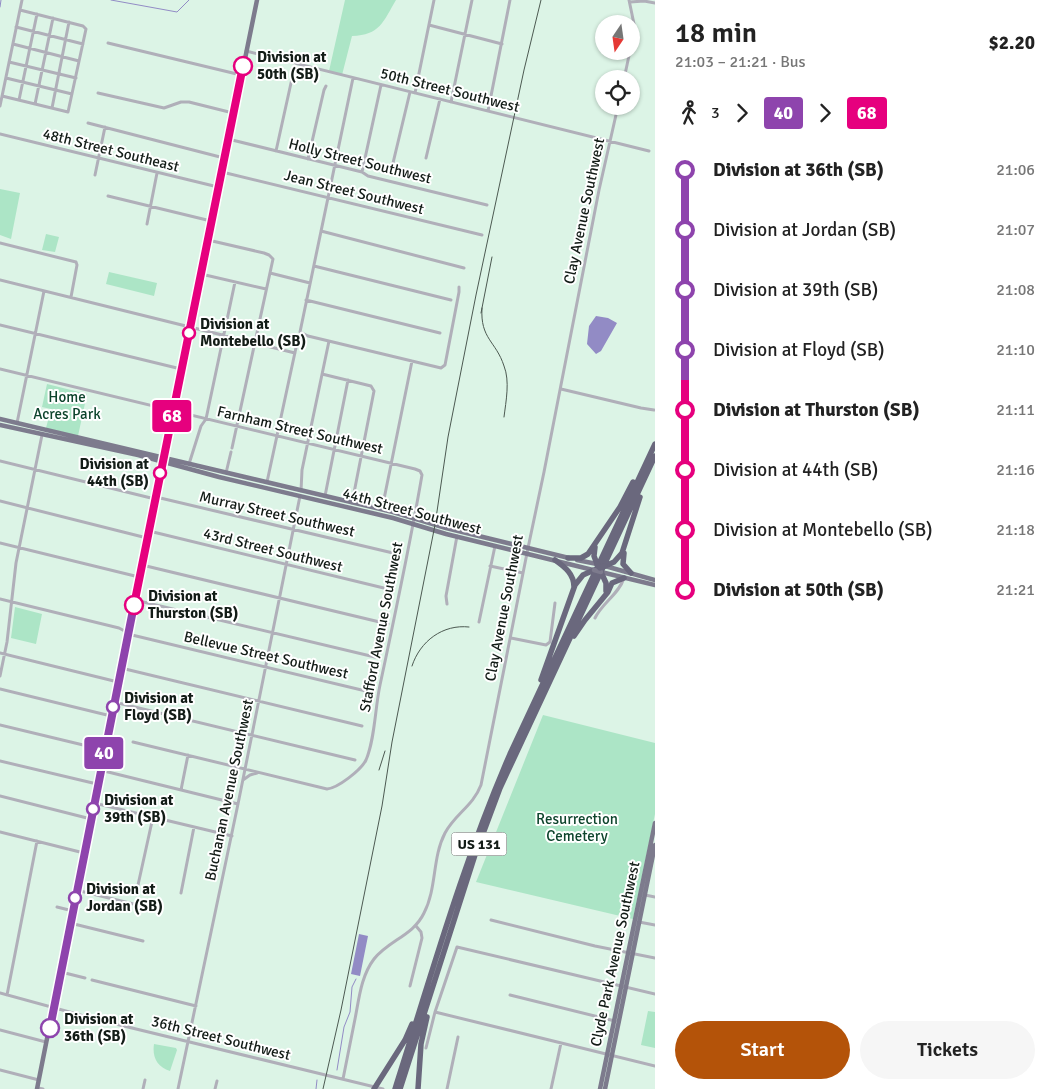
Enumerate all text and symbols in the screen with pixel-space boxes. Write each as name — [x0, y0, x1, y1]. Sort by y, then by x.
north arrow — [595, 15, 640, 60]
map controls — [595, 15, 640, 115]
text: 18 min — [675, 16, 757, 50]
text: $2.20 — [989, 31, 1035, 55]
place label: Division at 50th (SB) — [257, 48, 327, 83]
text: 21:03 – 21:21 · Bus — [675, 52, 806, 72]
marker: Division at 50th (SB) — [233, 56, 253, 76]
street label: 50th Street Southwest — [379, 64, 521, 116]
button: locate — [595, 70, 640, 115]
icon: walk — [675, 99, 703, 127]
icon: forward — [728, 99, 756, 127]
icon: forward — [811, 99, 839, 127]
text: 40 — [774, 102, 793, 124]
text: 68 — [857, 102, 877, 124]
text: 3 — [711, 103, 720, 123]
street label: 48th Street Southeast — [41, 124, 181, 176]
street label: Holly Street Southwest — [287, 135, 433, 187]
street label: Clay Avenue Southwest — [560, 136, 608, 286]
text: Division at 36th (SB) — [713, 158, 884, 182]
text: 21:06 — [996, 160, 1035, 180]
street label: Jean Street Southwest — [282, 166, 426, 218]
text: Division at Jordan (SB) — [713, 218, 896, 242]
text: 21:07 — [996, 220, 1035, 240]
text: Division at 39th (SB) — [713, 278, 878, 302]
text: 21:08 — [996, 280, 1035, 300]
place label: Division at Montebello (SB) — [200, 315, 306, 350]
marker: Division at Montebello (SB) — [182, 326, 196, 340]
text: Division at Floyd (SB) — [713, 338, 885, 362]
text: 21:10 — [996, 340, 1035, 360]
park label: Home Acres Park — [33, 388, 101, 423]
text: Division at Thurston (SB) — [713, 398, 920, 422]
line badge: 68 — [150, 400, 194, 432]
text: 21:11 — [996, 400, 1035, 420]
street label: Farnham Street Southwest — [215, 402, 385, 458]
text: 68 — [162, 405, 182, 427]
place label: Division at 44th (SB) — [80, 455, 149, 490]
text: Division at 44th (SB) — [713, 458, 878, 482]
text: 21:16 — [996, 460, 1035, 480]
marker: Division at 44th (SB) — [153, 466, 167, 480]
street label: 44th Street Southwest — [341, 484, 483, 538]
street label: Murray Street Southwest — [198, 487, 356, 541]
text: Division at Montebello (SB) — [713, 518, 933, 542]
text: 21:18 — [996, 520, 1035, 540]
street label: 43rd Street Southwest — [202, 524, 344, 576]
street label: Clay Avenue Southwest — [481, 533, 527, 683]
street label: Stafford Avenue Southwest — [356, 540, 406, 714]
text: Division at 50th (SB) — [713, 578, 884, 602]
text: 21:21 — [996, 580, 1035, 600]
place label: Division at Thurston (SB) — [148, 587, 238, 622]
marker: Division at Thurston (SB) — [124, 595, 144, 615]
street label: Bellevue Street Southwest — [182, 627, 350, 683]
place label: Division at Floyd (SB) — [124, 689, 194, 724]
street label: Buchanan Avenue Southwest — [201, 698, 257, 882]
marker: Division at Floyd (SB) — [106, 700, 120, 714]
line badge: 40 — [82, 737, 126, 769]
text: 40 — [94, 742, 114, 764]
place label: Division at 39th (SB) — [104, 791, 174, 826]
marker: Division at 39th (SB) — [86, 802, 100, 816]
park label: Resurrection Cemetery — [536, 810, 618, 845]
road number: US 131 — [452, 832, 506, 856]
street label: Clyde Park Avenue Southwest — [587, 860, 643, 1048]
place label: Division at Jordan (SB) — [86, 880, 163, 915]
marker: Division at Jordan (SB) — [68, 891, 82, 905]
place label: Division at 36th (SB) — [64, 1010, 134, 1045]
street label: 36th Street Southwest — [150, 1012, 292, 1064]
marker: Division at 36th (SB) — [40, 1018, 60, 1038]
button: Start — [675, 1021, 850, 1079]
button: Tickets — [860, 1021, 1035, 1079]

